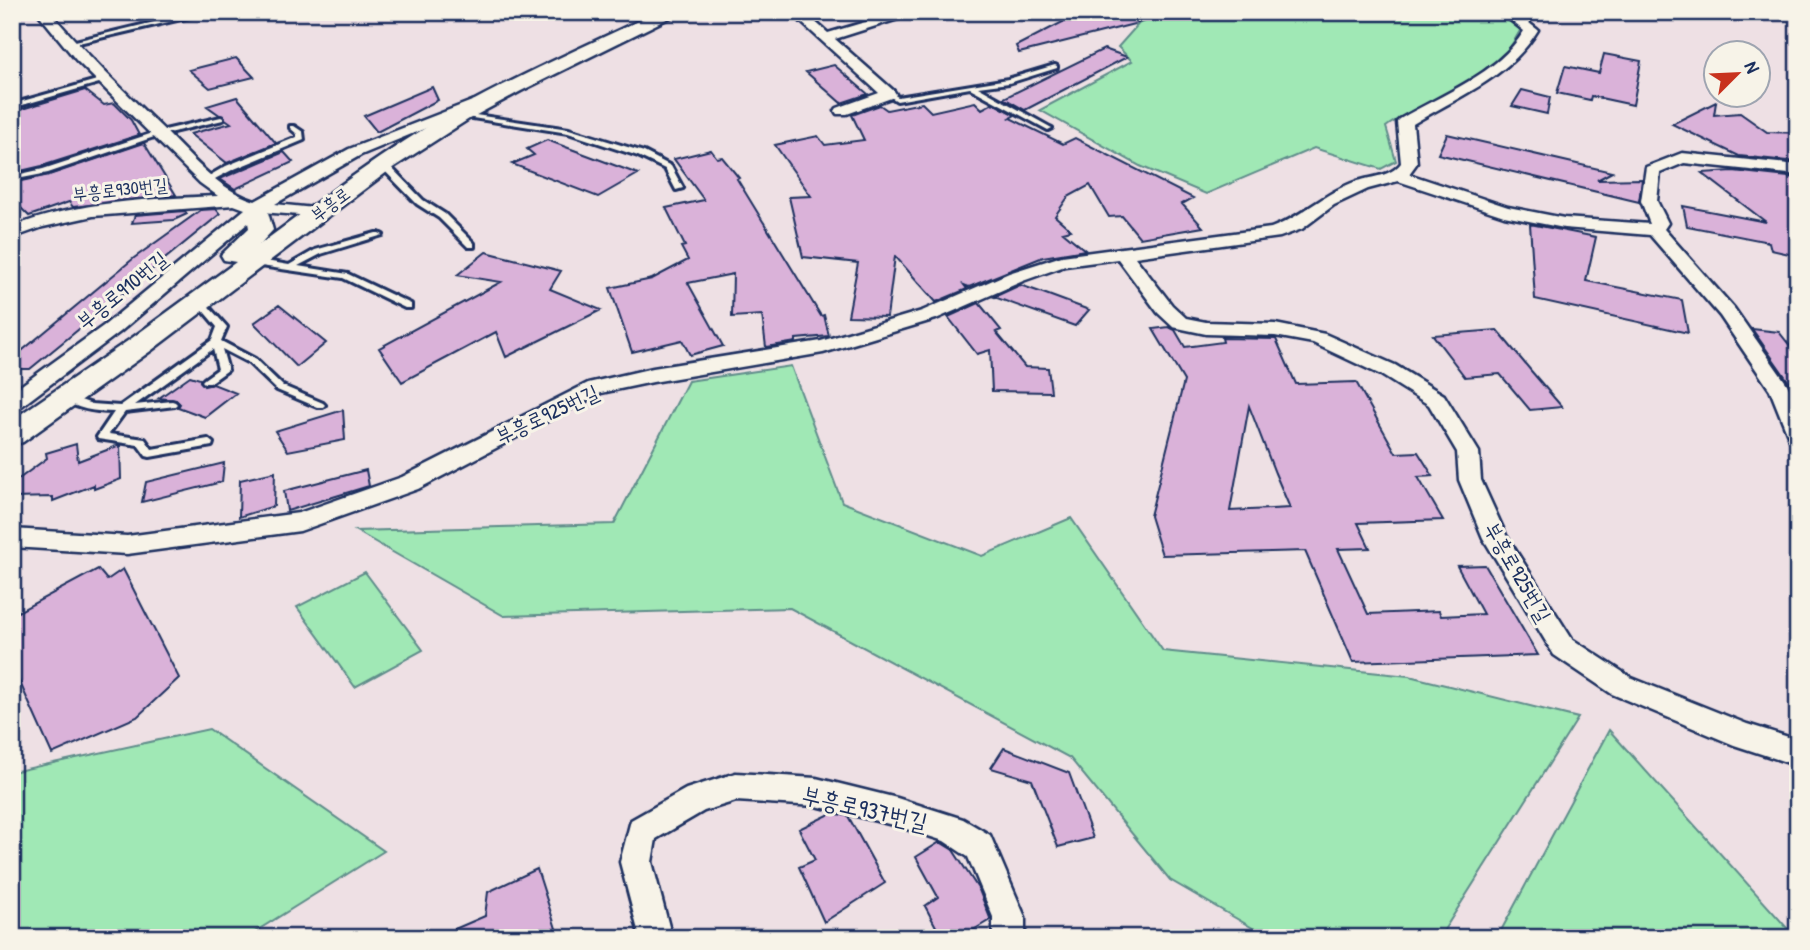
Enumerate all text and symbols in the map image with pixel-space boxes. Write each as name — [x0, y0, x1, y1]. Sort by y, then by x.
north arrow — [1702, 38, 1772, 108]
text: N — [1739, 57, 1766, 77]
street label: 부흥로930번길 — [71, 172, 169, 206]
street label: 부흥로 — [305, 181, 355, 227]
street label: 부흥로910번길 — [70, 244, 174, 336]
street label: 부흥로925번길 — [491, 377, 603, 451]
street label: 부흥로925번길 — [1478, 517, 1558, 627]
street label: 부흥로937번길 — [799, 778, 931, 838]

